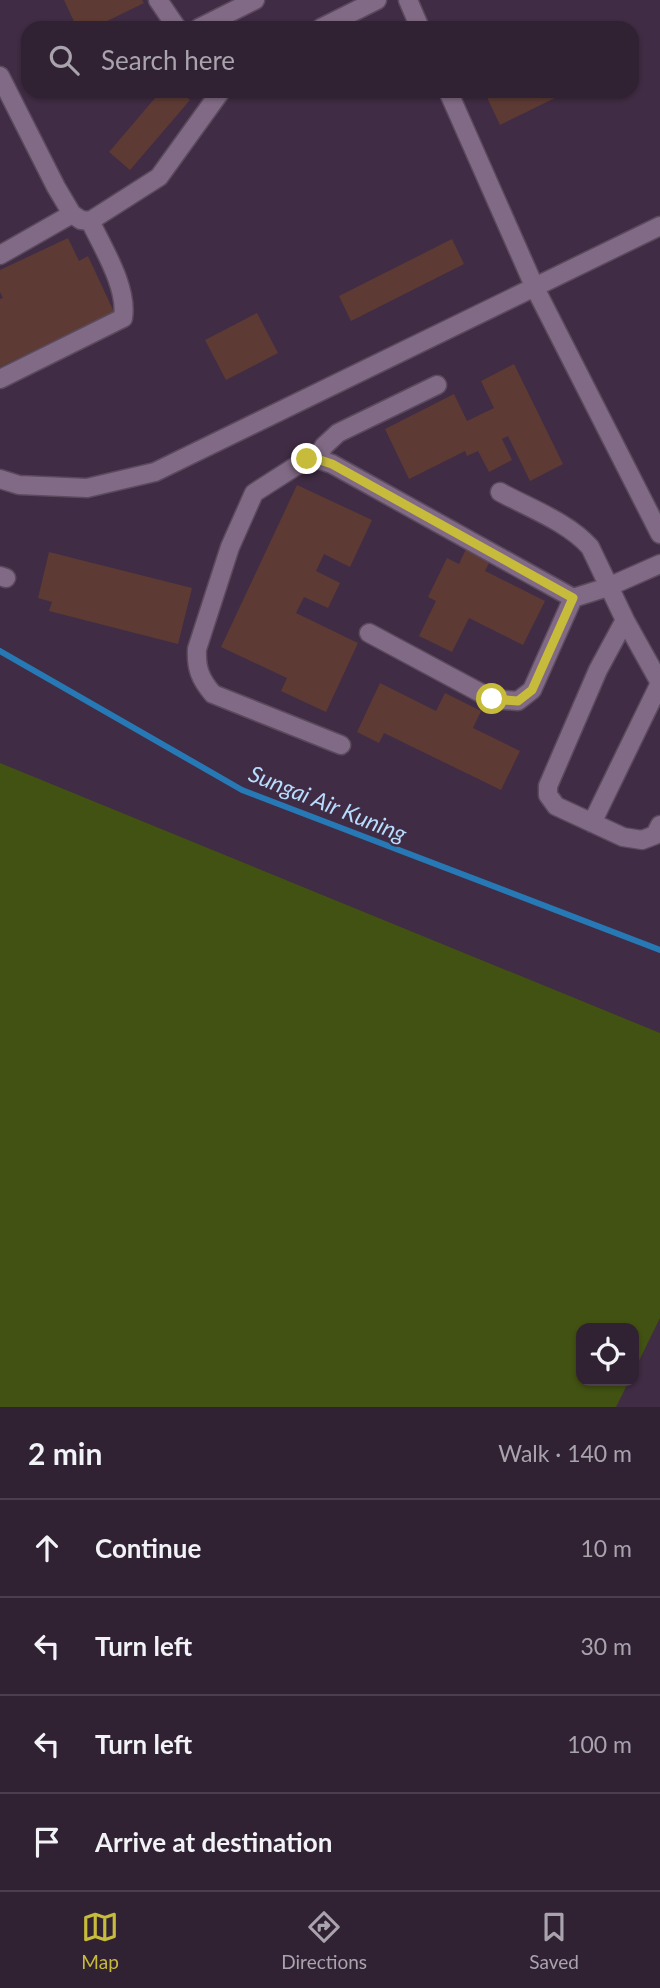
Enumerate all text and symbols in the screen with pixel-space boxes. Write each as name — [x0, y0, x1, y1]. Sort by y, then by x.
search box — [21, 21, 639, 98]
icon: search — [45, 41, 83, 79]
text: Search here — [101, 44, 235, 76]
route end — [291, 443, 322, 474]
route start — [476, 683, 507, 714]
water label: Sungai Air Kuning — [245, 759, 412, 848]
map controls — [576, 1323, 639, 1386]
button: locate — [576, 1323, 639, 1386]
text: 2 min — [28, 1435, 102, 1471]
text: Walk · 140 m — [498, 1439, 632, 1467]
icon: ahead — [28, 1529, 66, 1567]
text: Continue — [95, 1532, 201, 1564]
text: 10 m — [581, 1534, 632, 1562]
icon: left — [28, 1627, 66, 1665]
text: Turn left — [95, 1630, 192, 1662]
text: 30 m — [581, 1632, 632, 1660]
icon: left — [28, 1725, 66, 1763]
text: Turn left — [95, 1728, 192, 1760]
text: 100 m — [567, 1730, 632, 1758]
icon: arrive — [28, 1823, 66, 1861]
text: Arrive at destination — [95, 1826, 332, 1858]
tab: Map — [81, 1908, 119, 1973]
tab: Directions — [281, 1908, 367, 1973]
tab: Saved — [529, 1908, 579, 1973]

